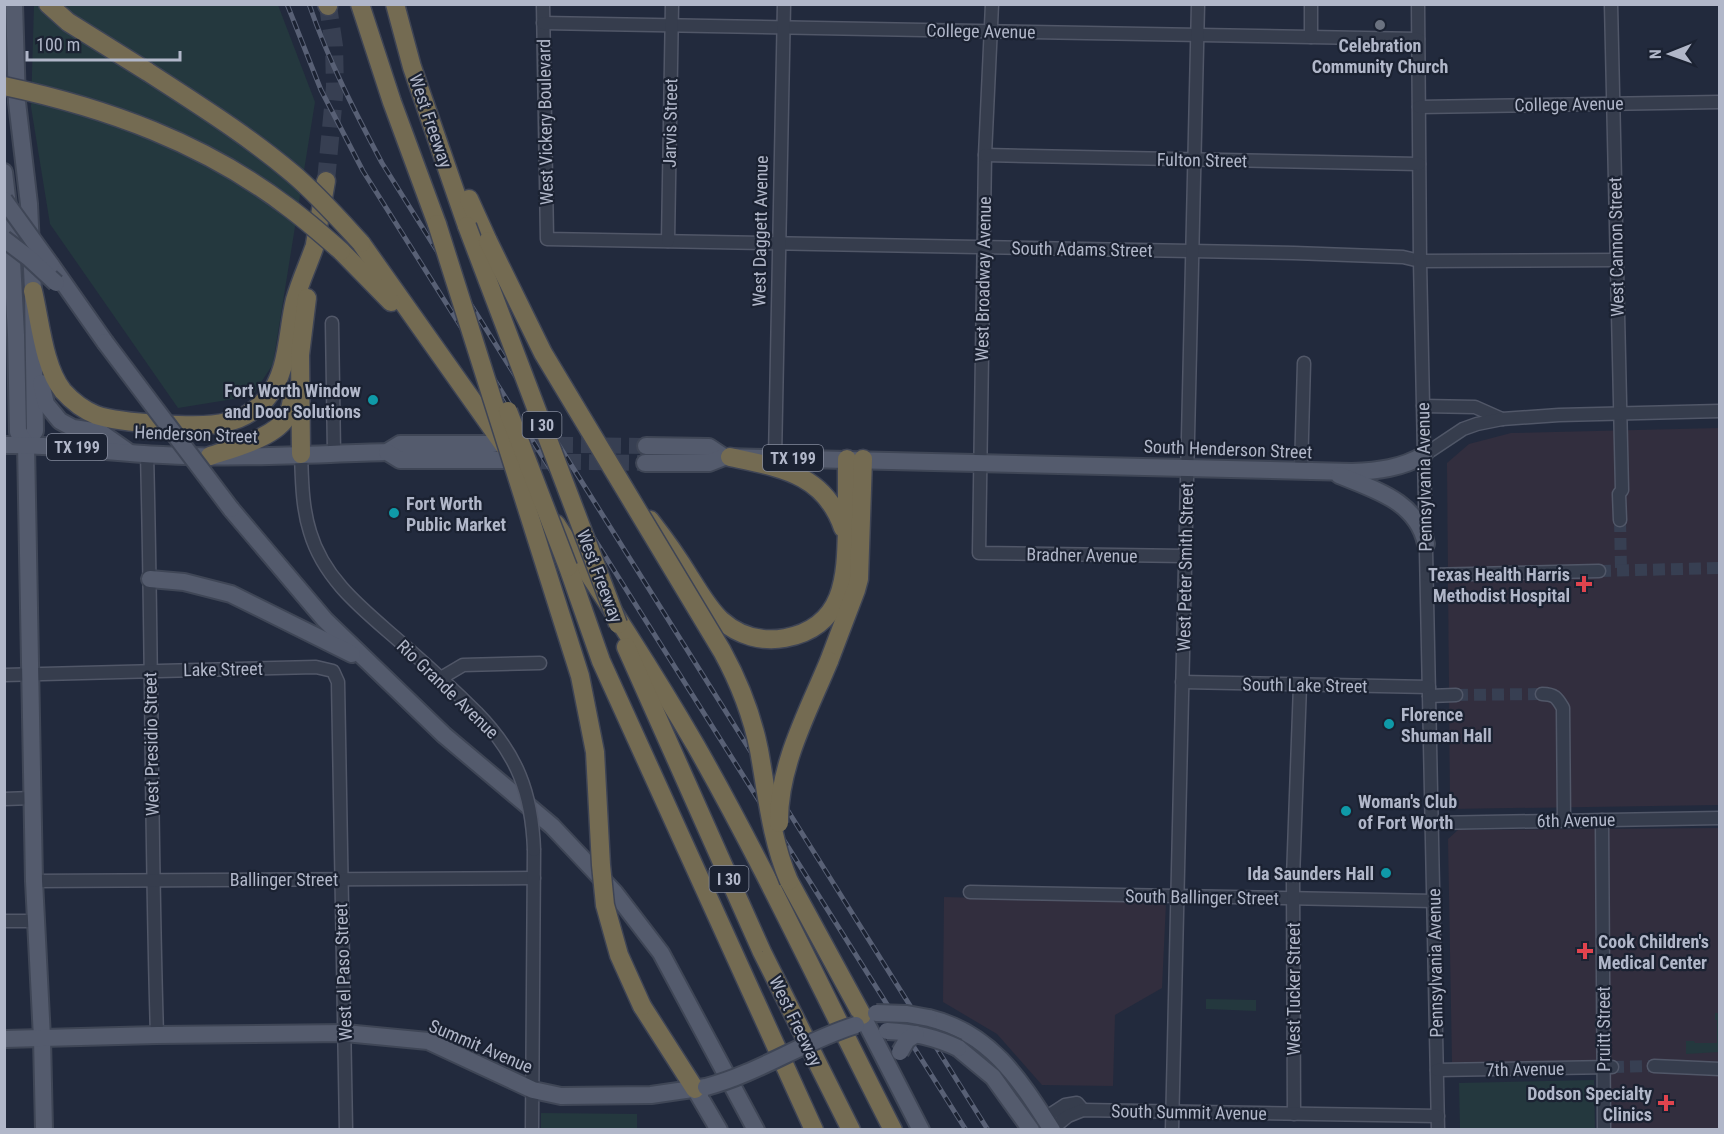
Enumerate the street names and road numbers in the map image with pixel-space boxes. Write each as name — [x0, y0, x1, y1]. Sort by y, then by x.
street label: College Avenue — [926, 20, 1036, 42]
street label: West Vickery Boulevard — [533, 39, 557, 205]
street label: West Freeway — [405, 71, 457, 171]
street label: Jarvis Street — [659, 78, 681, 168]
street label: College Avenue — [1514, 93, 1624, 115]
street label: Fulton Street — [1157, 149, 1247, 171]
street label: West Daggett Avenue — [748, 155, 772, 307]
street label: West Cannon Street — [1604, 177, 1628, 317]
street label: West Broadway Avenue — [971, 196, 995, 362]
street label: South Adams Street — [1011, 237, 1153, 261]
street label: Pennsylvania Avenue — [1412, 402, 1436, 552]
road number: I 30 — [522, 412, 562, 438]
street label: Henderson Street — [134, 421, 258, 447]
road number: TX 199 — [47, 434, 107, 460]
street label: South Henderson Street — [1143, 436, 1313, 462]
road number: TX 199 — [763, 445, 823, 471]
street label: West Peter Smith Street — [1173, 483, 1197, 651]
street label: West Freeway — [573, 527, 628, 626]
street label: Bradner Avenue — [1026, 544, 1138, 566]
street label: Rio Grande Avenue — [393, 635, 503, 743]
street label: Lake Street — [183, 658, 263, 680]
street label: West Presidio Street — [139, 672, 163, 816]
street label: South Lake Street — [1242, 673, 1368, 697]
street label: 6th Avenue — [1536, 809, 1616, 831]
road number: I 30 — [710, 866, 748, 892]
street label: Ballinger Street — [230, 869, 338, 890]
street label: South Ballinger Street — [1125, 885, 1279, 909]
street label: Pennsylvania Avenue — [1423, 888, 1447, 1038]
street label: West el Paso Street — [330, 903, 356, 1041]
street label: West Tucker Street — [1283, 923, 1304, 1055]
street label: West Freeway — [765, 972, 827, 1070]
street label: Pruitt Street — [1593, 986, 1614, 1072]
street label: Summit Avenue — [426, 1015, 536, 1077]
street label: 7th Avenue — [1485, 1058, 1565, 1080]
street label: South Summit Avenue — [1111, 1100, 1267, 1124]

